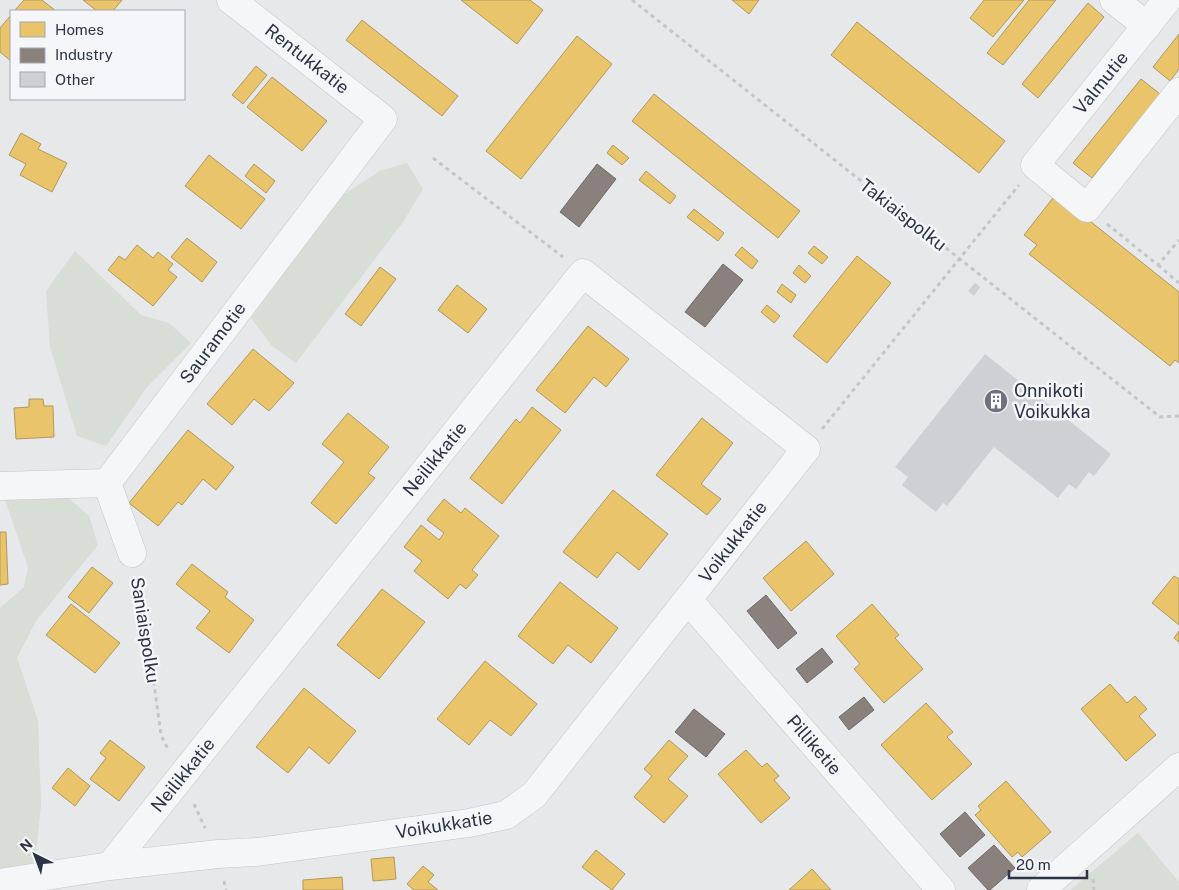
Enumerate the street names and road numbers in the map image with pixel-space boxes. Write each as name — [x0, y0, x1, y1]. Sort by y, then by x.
street label: Rentukkatie — [261, 19, 353, 98]
street label: Valmutie — [1069, 47, 1132, 118]
street label: Takiaispolku — [856, 174, 951, 255]
street label: Sauramotie — [175, 298, 250, 387]
street label: Neilikkatie — [398, 417, 471, 500]
street label: Voikukkatie — [694, 497, 771, 587]
street label: Saniaispolku — [127, 575, 164, 684]
street label: Pilliketie — [783, 711, 846, 779]
street label: Neilikkatie — [146, 733, 219, 816]
street label: Voikukkatie — [394, 806, 494, 843]

